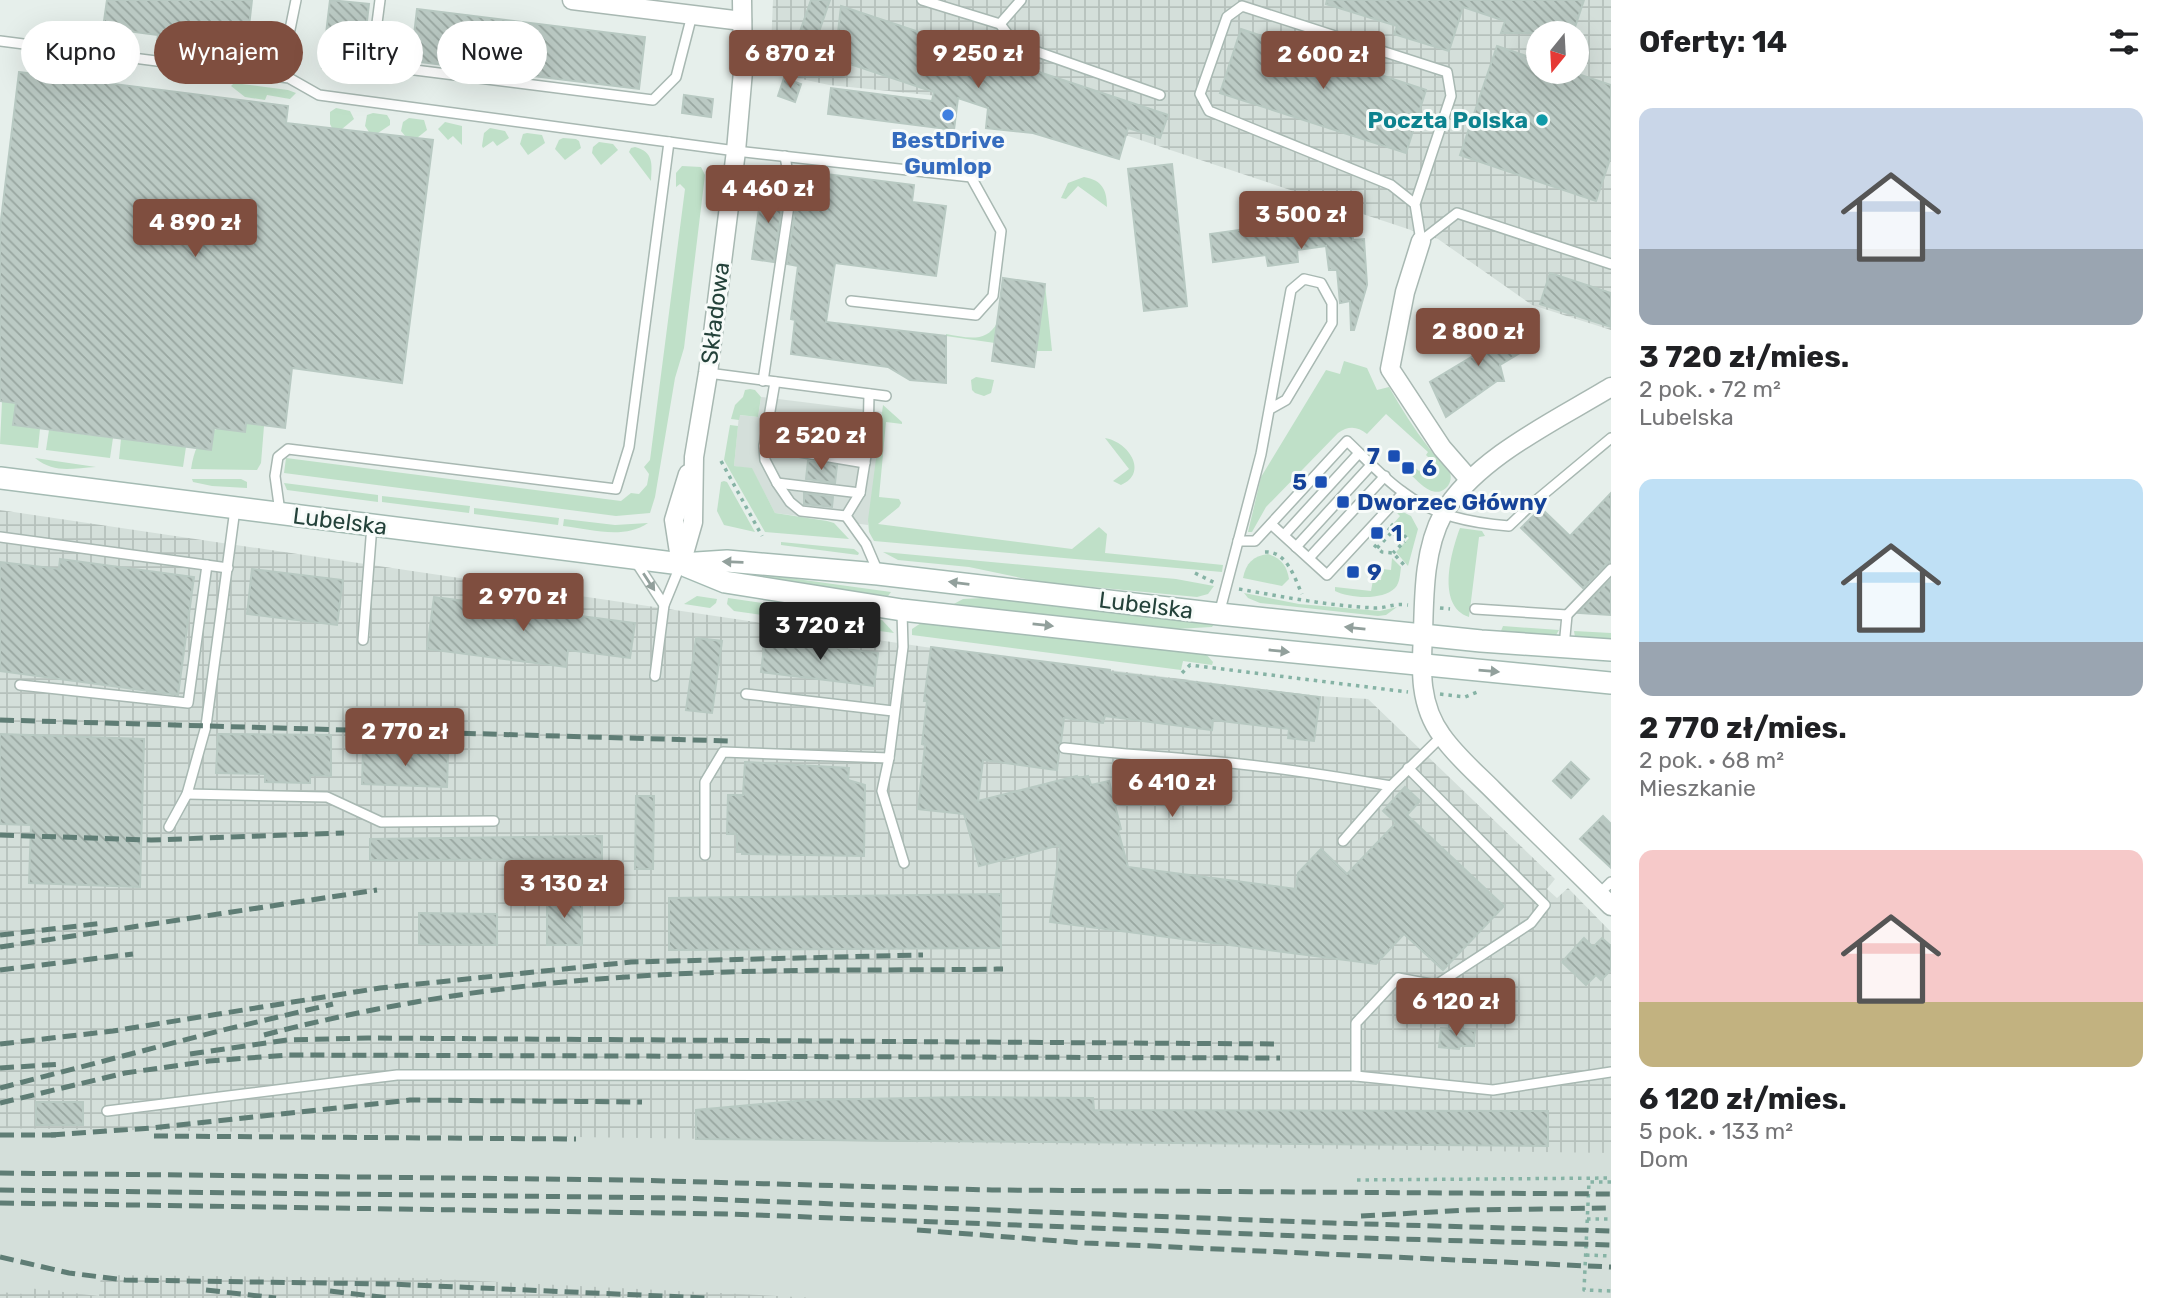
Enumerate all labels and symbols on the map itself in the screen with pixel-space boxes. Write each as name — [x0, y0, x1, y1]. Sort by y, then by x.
north arrow — [1526, 21, 1589, 84]
pin: 6 870 zł — [718, 31, 862, 90]
pin: 9 250 zł — [906, 31, 1050, 90]
pin: 2 600 zł — [1251, 32, 1395, 91]
place label: Poczta Polska — [1368, 106, 1528, 134]
marker: BestDrive Gumlop — [940, 107, 956, 123]
marker: Poczta Polska — [1534, 112, 1550, 128]
place label: BestDrive Gumlop — [891, 126, 1005, 180]
pin: 4 460 zł — [696, 166, 840, 225]
pin: 3 500 zł — [1229, 191, 1373, 251]
pin: 4 890 zł — [123, 200, 267, 259]
street label: Składowa — [695, 260, 735, 366]
pin: 2 800 zł — [1406, 308, 1550, 368]
pin: 2 520 zł — [749, 412, 893, 472]
place label: 7 — [1367, 442, 1380, 470]
marker: 7 — [1386, 448, 1402, 464]
place label: 6 — [1422, 454, 1437, 482]
marker: 6 — [1400, 460, 1416, 476]
place label: 5 — [1292, 468, 1307, 496]
marker: 5 — [1313, 474, 1329, 490]
place label: Dworzec Główny — [1357, 488, 1547, 516]
marker: Dworzec Główny — [1335, 494, 1351, 510]
street label: Lubelska — [291, 501, 389, 541]
place label: 1 — [1391, 519, 1402, 547]
marker: 1 — [1369, 525, 1385, 541]
one-way arrow — [722, 557, 744, 568]
place label: 9 — [1367, 558, 1382, 586]
marker: 9 — [1345, 564, 1361, 580]
one-way arrow — [642, 572, 655, 591]
pin: 2 970 zł — [451, 574, 595, 633]
one-way arrow — [948, 578, 970, 589]
street label: Lubelska — [1097, 585, 1195, 625]
pin: 3 720 zł — [748, 602, 892, 662]
one-way arrow — [1032, 620, 1054, 631]
one-way arrow — [1343, 623, 1365, 634]
one-way arrow — [1268, 645, 1290, 656]
one-way arrow — [1478, 666, 1500, 677]
pin: 2 770 zł — [333, 708, 477, 768]
pin: 6 410 zł — [1100, 760, 1244, 819]
pin: 3 130 zł — [492, 860, 636, 920]
pin: 6 120 zł — [1384, 978, 1528, 1038]

